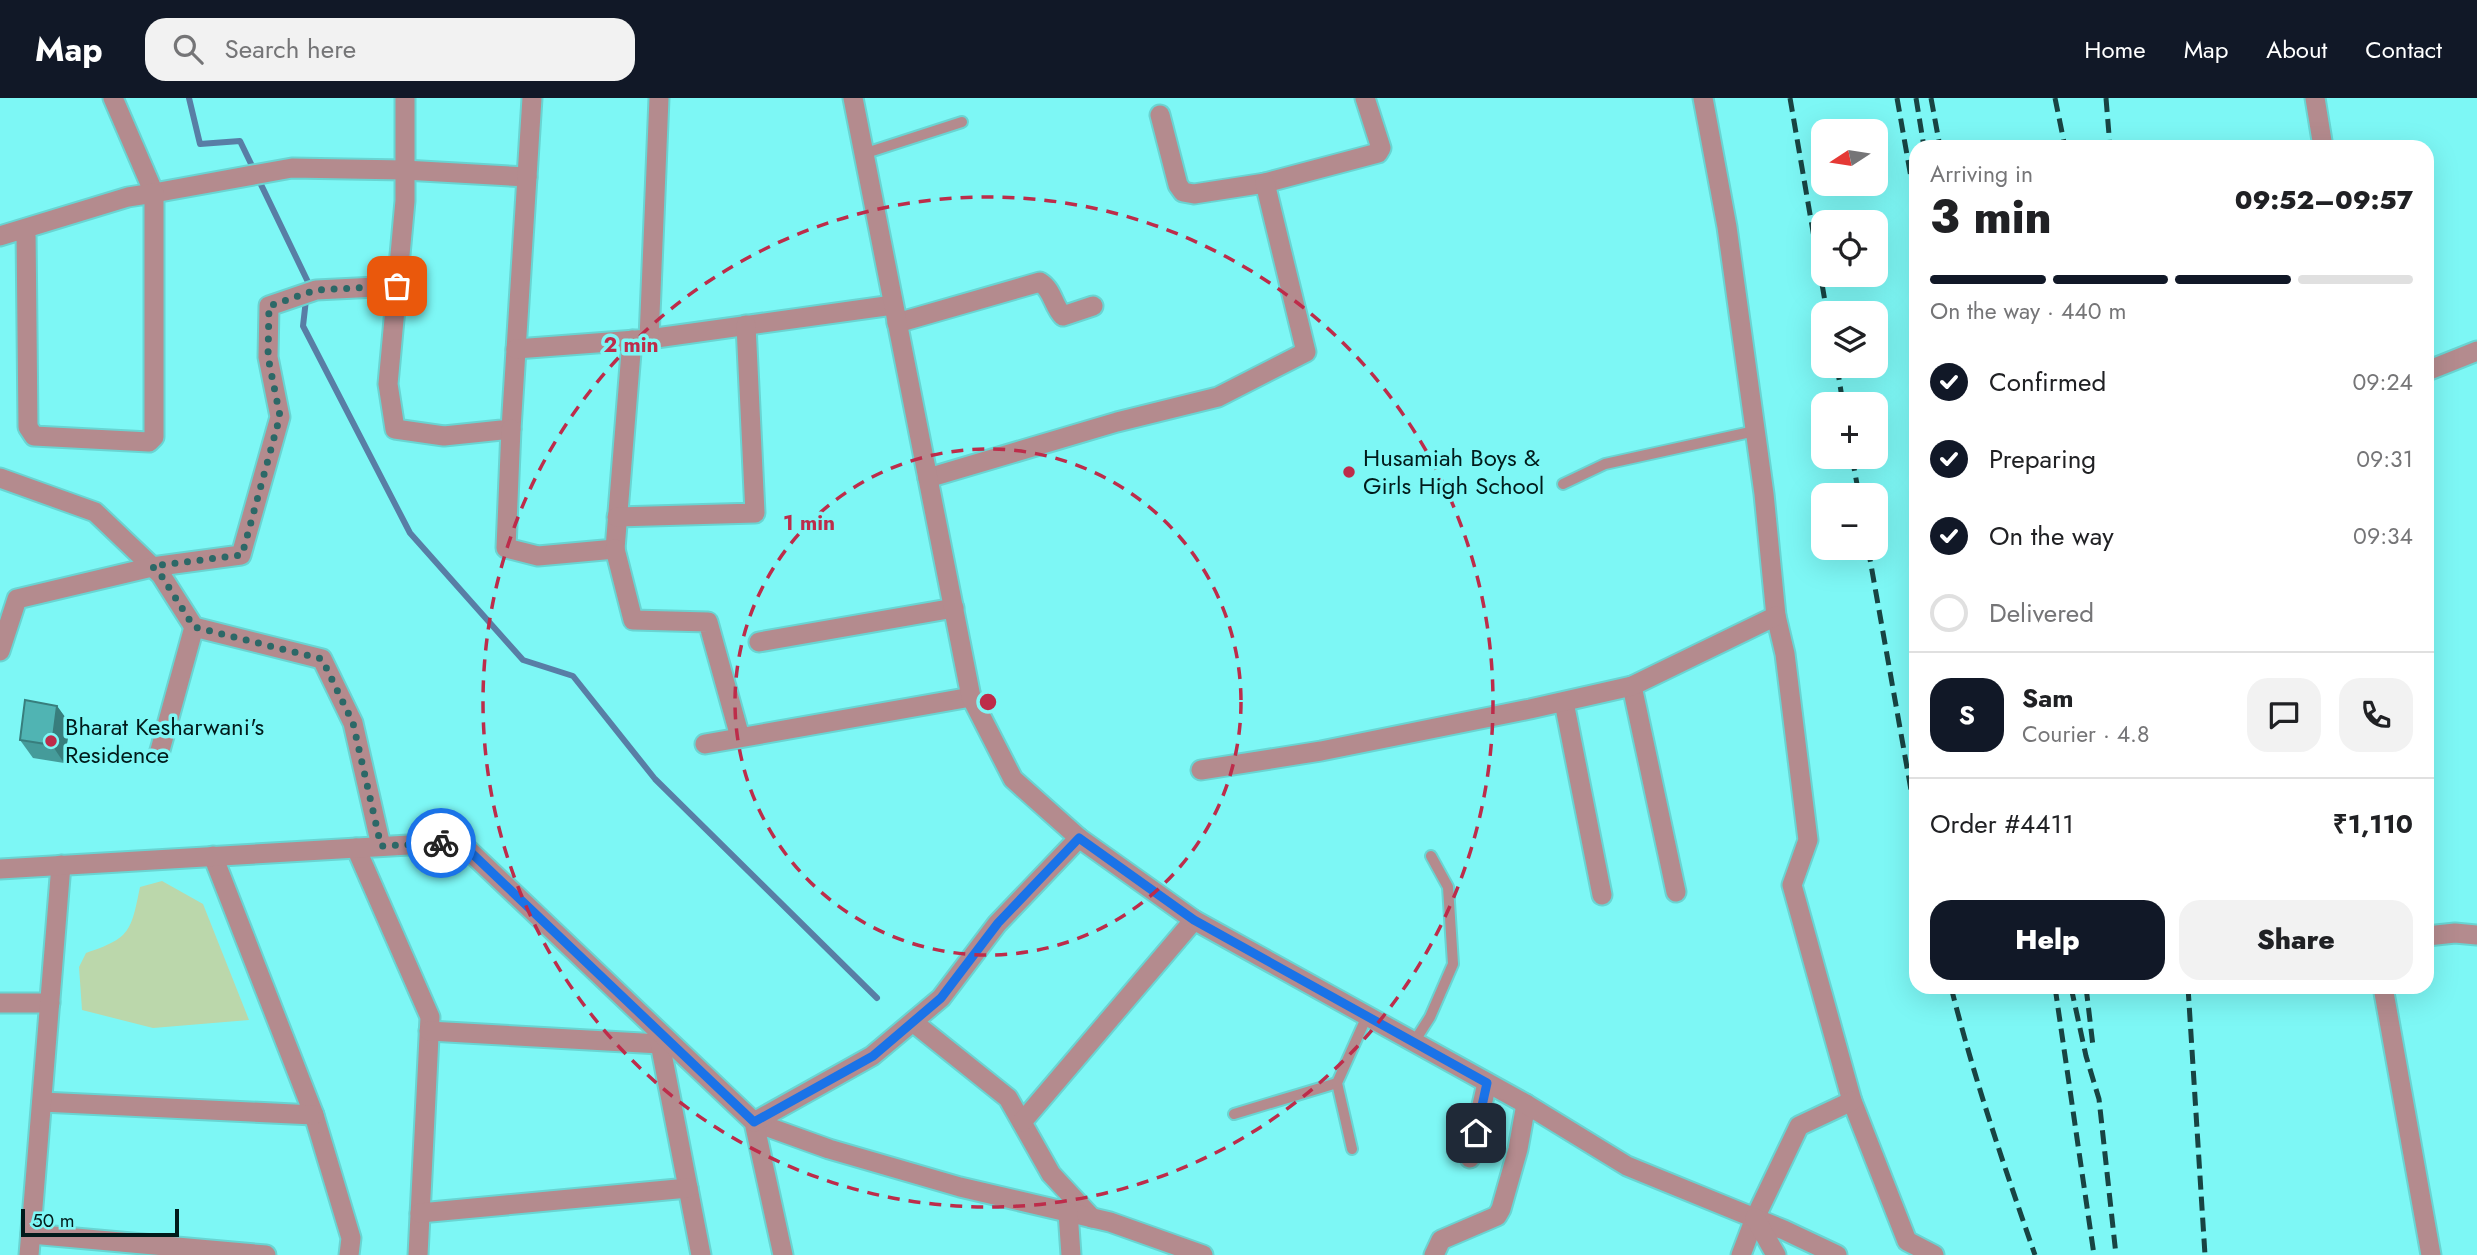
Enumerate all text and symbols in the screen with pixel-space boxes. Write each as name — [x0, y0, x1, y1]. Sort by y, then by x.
search box — [145, 18, 635, 81]
text: Map — [35, 26, 103, 73]
icon: search — [169, 30, 207, 68]
text: Search here — [225, 30, 356, 68]
text: Home — [2084, 32, 2146, 67]
text: Map — [2184, 32, 2228, 67]
text: About — [2266, 32, 2327, 67]
text: Contact — [2365, 32, 2442, 67]
north arrow — [1811, 119, 1888, 196]
map controls — [1811, 119, 1888, 560]
text: Arriving in — [1930, 157, 2033, 191]
text: 09:52–09:57 — [2235, 181, 2413, 219]
text: 3 min — [1930, 184, 2052, 250]
button: locate — [1811, 210, 1888, 287]
pin — [367, 256, 427, 316]
icon: bag — [378, 267, 416, 305]
text: On the way · 440 m — [1930, 294, 2126, 328]
button: layers — [1811, 301, 1888, 378]
text: 2 min — [603, 330, 659, 360]
icon: check — [1930, 363, 1968, 401]
text: Confirmed — [1989, 363, 2106, 401]
text: 09:24 — [2353, 365, 2413, 399]
button: + — [1811, 392, 1888, 469]
place label: Husamiah Boys & Girls High School — [1363, 440, 1544, 503]
icon: check — [1930, 440, 1968, 478]
text: Preparing — [1989, 440, 2096, 478]
text: 09:31 — [2356, 442, 2413, 476]
marker: Husamiah Boys & Girls High School — [1341, 464, 1357, 480]
button: − — [1811, 483, 1888, 560]
text: 1 min — [783, 508, 835, 538]
icon: check — [1930, 517, 1968, 555]
text: On the way — [1989, 517, 2114, 555]
text: 09:34 — [2353, 519, 2413, 553]
text: Delivered — [1989, 594, 2094, 632]
button: chat — [2247, 678, 2321, 752]
button: phone — [2339, 678, 2413, 752]
text: Sam — [2022, 679, 2074, 717]
centre of rings — [976, 690, 1000, 714]
text: S — [1959, 696, 1975, 734]
place label: Bharat Kesharwani's Residence — [65, 709, 264, 772]
text: Courier · 4.8 — [2022, 717, 2150, 751]
marker: Bharat Kesharwani's Residence — [43, 733, 59, 749]
text: Order #4411 — [1930, 805, 2074, 843]
text: ₹1,110 — [2333, 805, 2413, 843]
courier — [406, 808, 476, 878]
icon: bike — [422, 824, 460, 862]
button: Help — [1930, 900, 2165, 980]
button: Share — [2179, 900, 2413, 980]
pin — [1446, 1103, 1506, 1163]
icon: home — [1457, 1114, 1495, 1152]
scale bar — [21, 1206, 178, 1238]
text: 50 m — [32, 1207, 75, 1234]

